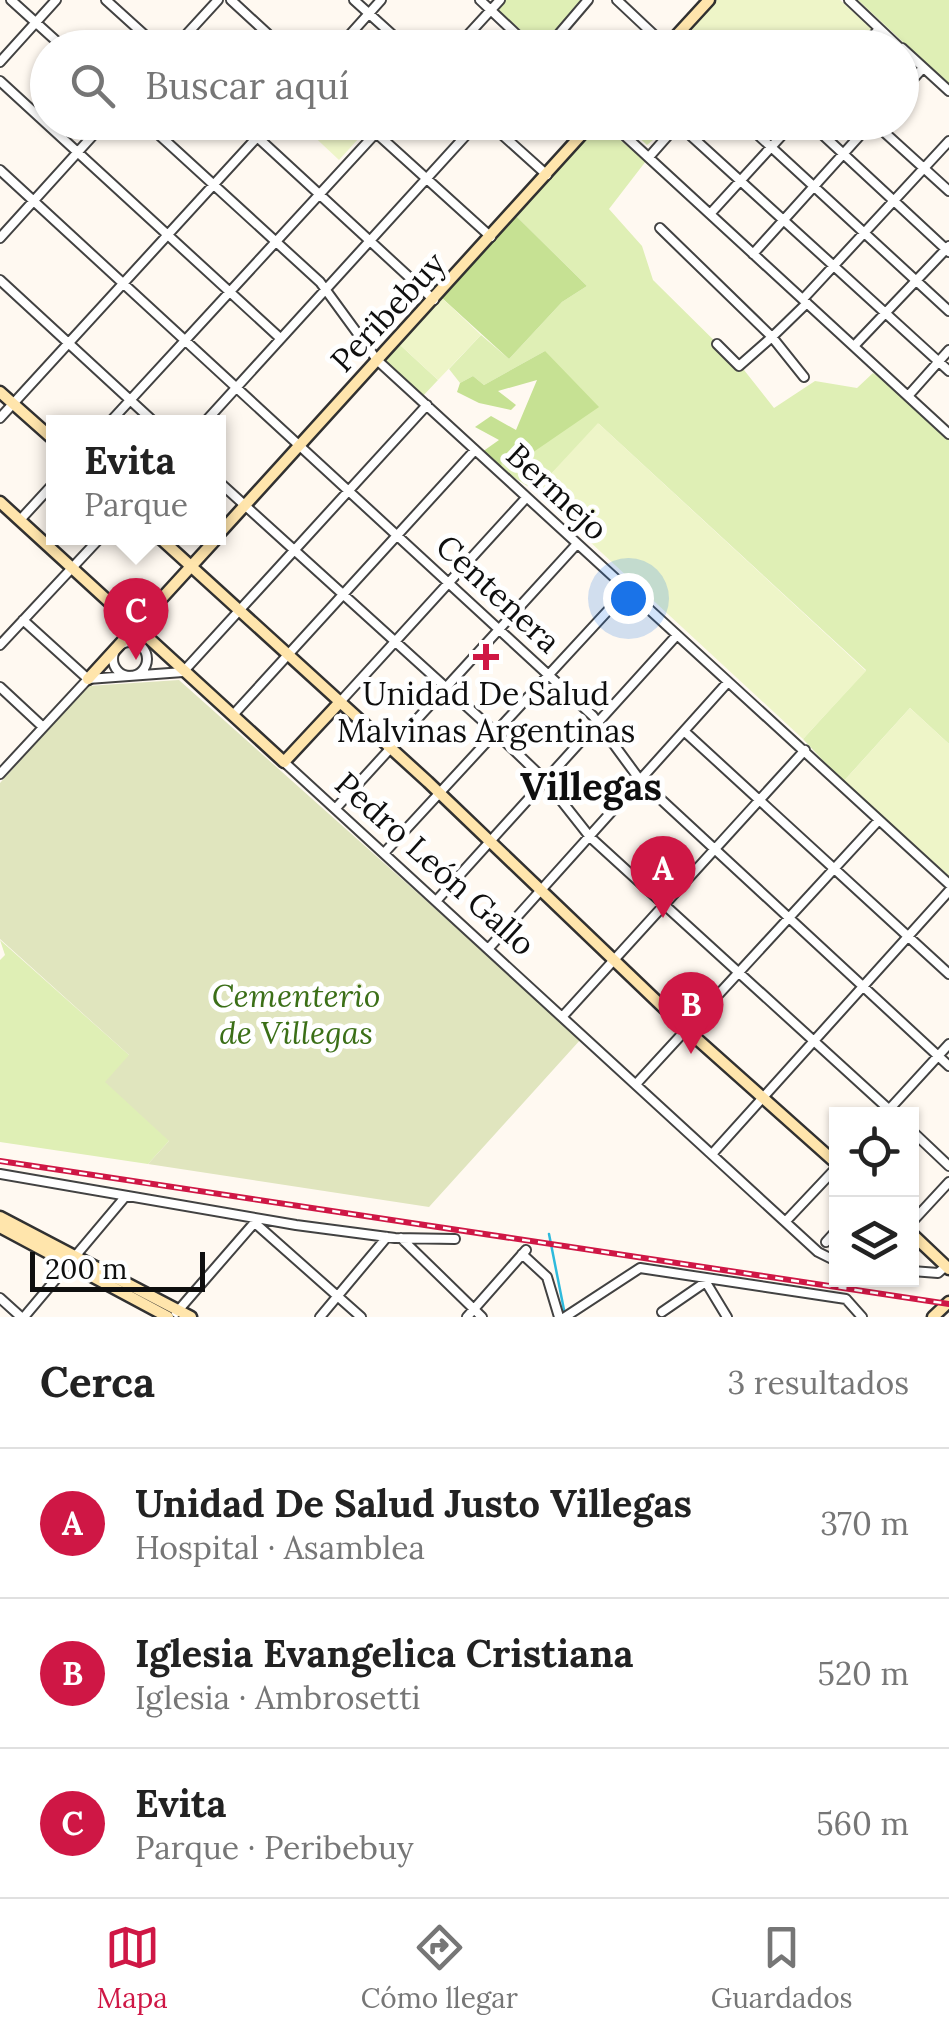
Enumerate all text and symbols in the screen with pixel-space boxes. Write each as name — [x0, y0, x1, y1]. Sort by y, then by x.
search box — [30, 30, 919, 140]
icon: search — [65, 58, 120, 113]
text: Buscar aquí — [145, 61, 349, 109]
street label: Peribebuy — [322, 243, 454, 380]
popup — [46, 415, 226, 545]
street label: Bermejo — [498, 434, 617, 549]
text: Evita — [84, 436, 175, 484]
text: Parque — [84, 484, 188, 525]
street label: Centenera — [427, 526, 569, 662]
your location — [603, 573, 654, 624]
pin: C — [104, 578, 168, 660]
marker: Unidad De Salud Malvinas Argentinas — [473, 644, 499, 670]
place label: Unidad De Salud Malvinas Argentinas — [337, 673, 635, 751]
district label: Villegas — [520, 762, 662, 811]
street label: Pedro León Gallo — [327, 763, 544, 964]
pin: A — [630, 836, 696, 918]
pin: B — [658, 972, 724, 1054]
park label: Cementerio de Villegas — [212, 975, 380, 1053]
map controls — [829, 1107, 919, 1287]
button: locate — [829, 1107, 919, 1197]
button: layers — [829, 1197, 919, 1287]
scale bar — [30, 1247, 205, 1292]
text: 200 m — [45, 1251, 127, 1287]
text: Cerca — [40, 1355, 155, 1409]
text: 3 resultados — [728, 1362, 909, 1403]
text: Unidad De Salud Justo Villegas — [135, 1479, 692, 1527]
text: A — [62, 1503, 83, 1544]
text: 370 m — [820, 1503, 909, 1544]
text: Hospital · Asamblea — [135, 1527, 425, 1568]
text: Iglesia Evangelica Cristiana — [135, 1629, 633, 1677]
text: B — [62, 1653, 83, 1694]
text: 520 m — [817, 1653, 909, 1694]
text: Iglesia · Ambrosetti — [135, 1677, 421, 1718]
text: Evita — [135, 1779, 226, 1827]
text: C — [61, 1803, 84, 1844]
text: 560 m — [816, 1803, 909, 1844]
text: Parque · Peribebuy — [135, 1827, 414, 1868]
tab: Mapa — [96, 1920, 168, 2016]
tab: Cómo llegar — [361, 1920, 518, 2016]
tab: Guardados — [711, 1920, 853, 2016]

